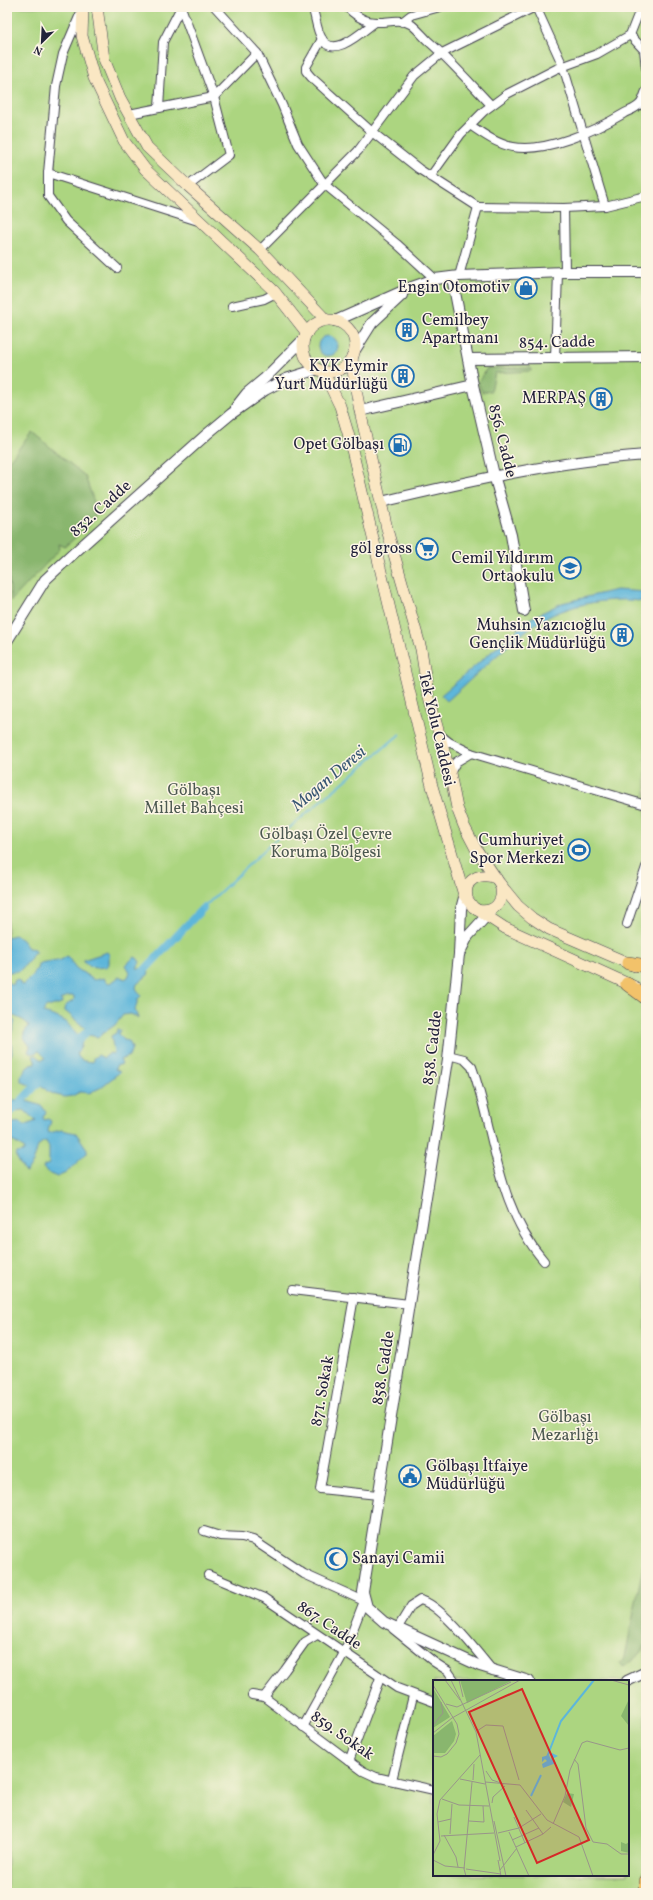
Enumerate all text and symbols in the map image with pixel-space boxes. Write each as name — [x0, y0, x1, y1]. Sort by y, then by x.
north arrow — [22, 22, 62, 62]
text: N — [32, 41, 45, 58]
shop icon: Engin Otomotiv — [513, 275, 539, 301]
place label: Engin Otomotiv — [398, 277, 511, 299]
place label: Cemilbey Apartmanı — [422, 310, 499, 350]
building icon: Cemilbey Apartmanı — [394, 317, 420, 343]
street label: 854. Cadde — [519, 331, 595, 355]
place label: KYK Eymir Yurt Müdürlüğü — [275, 356, 388, 396]
building icon: KYK Eymir Yurt Müdürlüğü — [390, 363, 416, 389]
building icon: MERPAŞ — [588, 386, 614, 412]
place label: MERPAŞ — [522, 388, 586, 410]
street label: 856. Cadde — [482, 402, 522, 480]
fuel station icon: Opet Gölbaşı — [387, 432, 413, 458]
place label: Opet Gölbaşı — [294, 434, 384, 456]
street label: 832. Cadde — [65, 475, 137, 543]
supermarket icon: göl gross — [414, 536, 440, 562]
place label: göl gross — [350, 538, 412, 560]
place label: Cemil Yıldırım Ortaokulu — [452, 548, 554, 588]
school or university icon: Cemil Yıldırım Ortaokulu — [557, 555, 583, 581]
place label: Muhsin Yazıcıoğlu Gençlik Müdürlüğü — [470, 615, 606, 655]
building icon: Muhsin Yazıcıoğlu Gençlik Müdürlüğü — [609, 622, 635, 648]
street label: Tek Yolu Caddesi — [412, 670, 460, 789]
water label: Mogan Deresi — [286, 741, 372, 818]
park label: Gölbaşı Millet Bahçesi — [144, 780, 244, 820]
park label: Gölbaşı Özel Çevre Koruma Bölgesi — [260, 824, 392, 864]
place label: Cumhuriyet Spor Merkezi — [470, 830, 564, 870]
sports icon: Cumhuriyet Spor Merkezi — [566, 837, 592, 863]
street label: 858. Cadde — [418, 1010, 448, 1086]
street label: 858. Cadde — [367, 1329, 401, 1407]
street label: 871. Sokak — [306, 1354, 340, 1428]
park label: Gölbaşı Mezarlığı — [531, 1407, 599, 1447]
place label: Gölbaşı İtfaiye Müdürlüğü — [426, 1456, 528, 1496]
public building icon: Gölbaşı İtfaiye Müdürlüğü — [397, 1463, 423, 1489]
mosque icon: Sanayi Camii — [323, 1546, 349, 1572]
place label: Sanayi Camii — [352, 1548, 445, 1570]
street label: 867. Cadde — [292, 1596, 366, 1656]
inset map — [433, 1680, 629, 1876]
street label: 859. Sokak — [306, 1706, 379, 1766]

